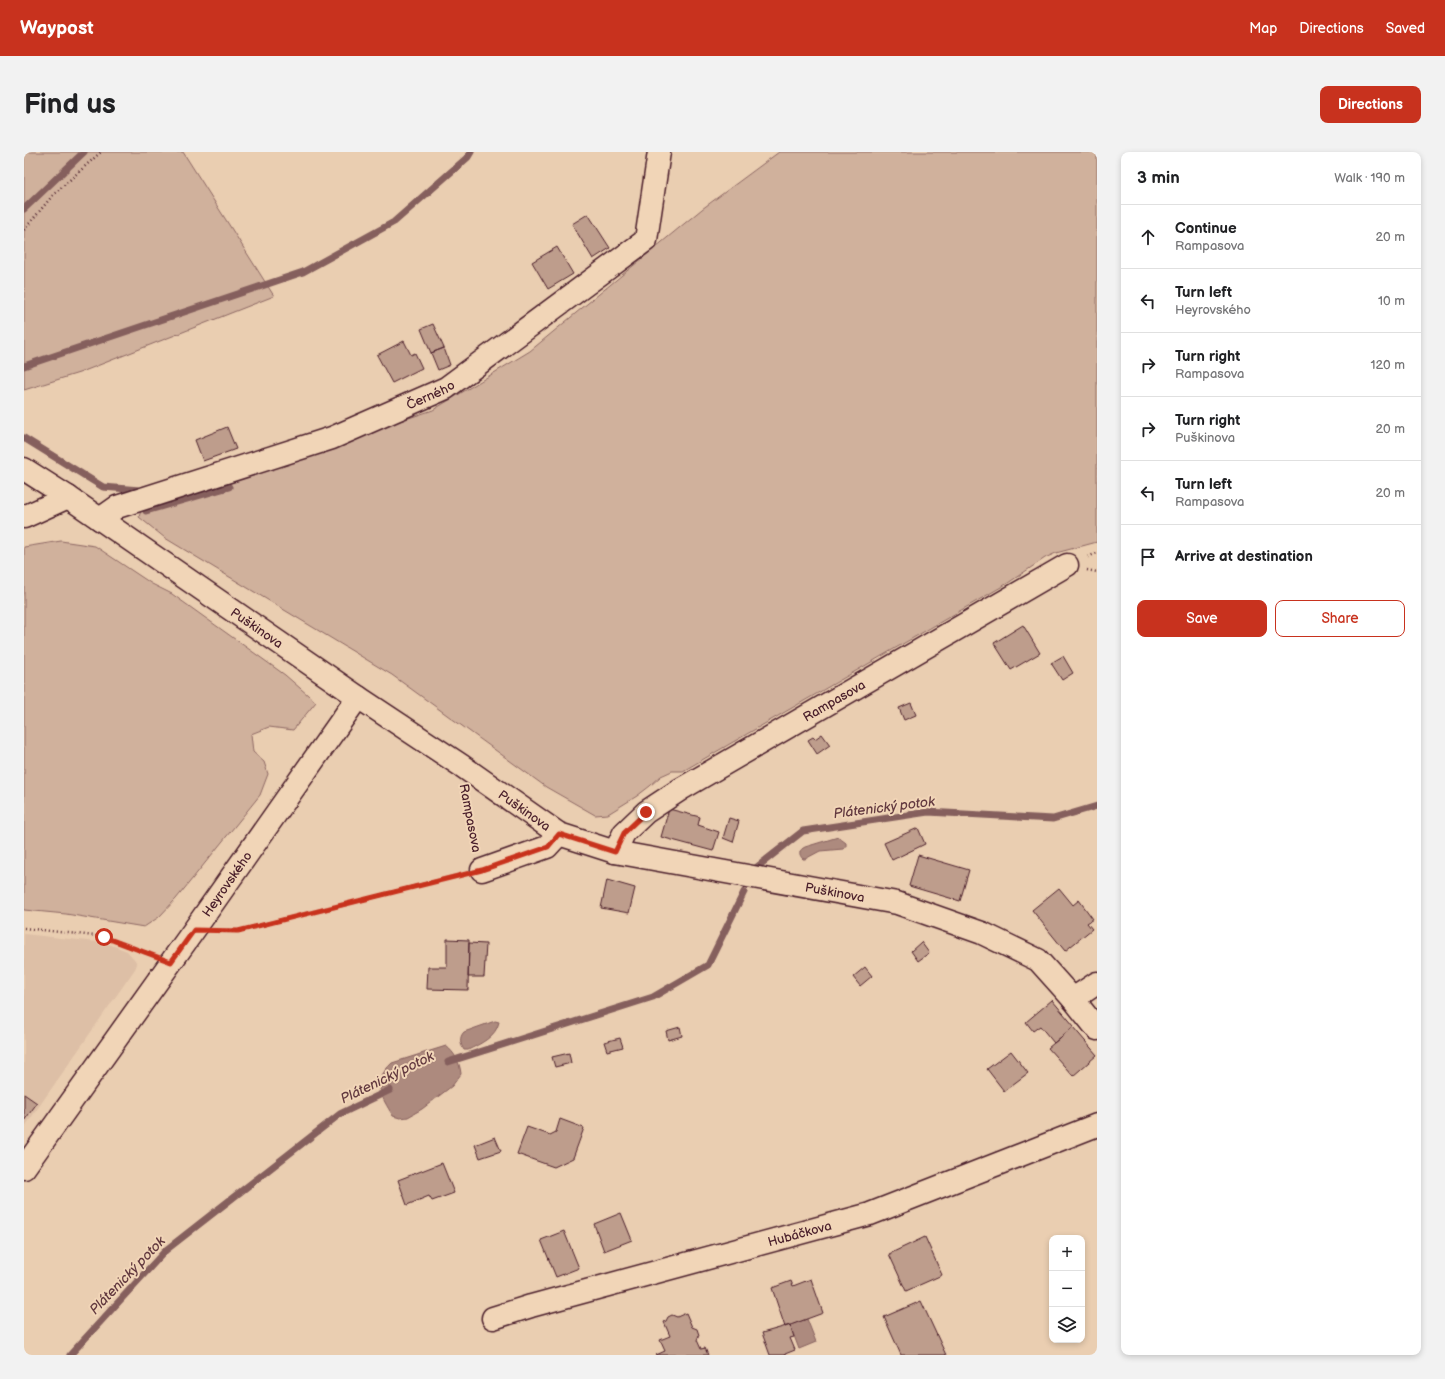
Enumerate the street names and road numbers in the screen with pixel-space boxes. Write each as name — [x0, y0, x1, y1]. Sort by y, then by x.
street label: Černého — [404, 377, 458, 413]
street label: Puškinova — [227, 605, 286, 652]
street label: Rampasova — [800, 677, 868, 726]
street label: Rampasova — [456, 783, 484, 854]
street label: Puškinova — [495, 787, 554, 835]
street label: Heyrovského — [199, 849, 256, 920]
street label: Puškinova — [804, 880, 866, 906]
street label: Hubáčkova — [766, 1218, 833, 1250]

